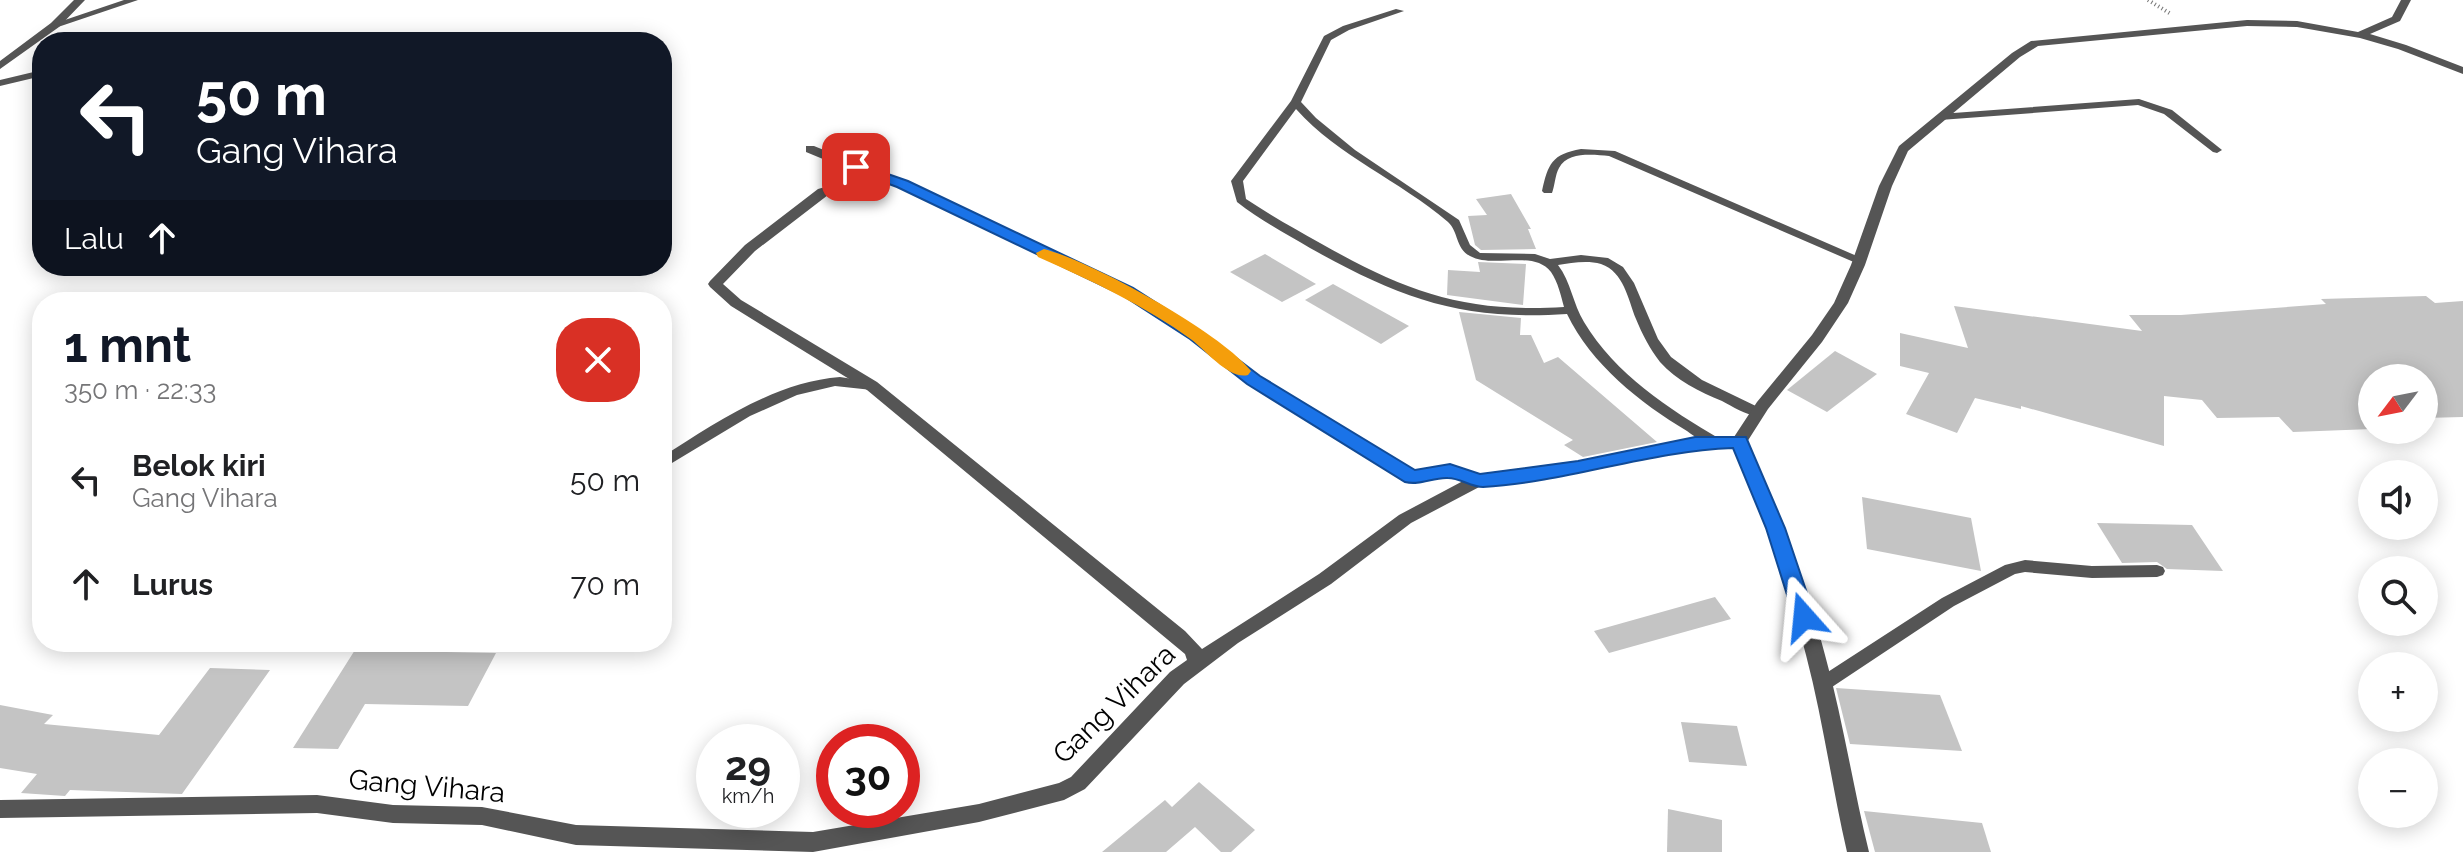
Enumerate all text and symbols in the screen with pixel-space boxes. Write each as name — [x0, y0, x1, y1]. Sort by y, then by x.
text: 50 m — [196, 62, 327, 128]
icon: left — [64, 64, 168, 168]
text: Gang Vihara — [196, 129, 398, 171]
pin — [822, 133, 890, 201]
icon: arrive — [834, 145, 878, 189]
icon: ahead — [140, 216, 184, 260]
text: Lalu — [64, 221, 124, 256]
text: 1 mnt — [64, 317, 191, 373]
button: close — [556, 318, 640, 402]
north arrow — [2358, 364, 2438, 444]
map controls — [2358, 364, 2438, 828]
text: 350 m · 22:33 — [64, 375, 216, 405]
text: Belok kiri — [132, 448, 266, 483]
icon: left — [64, 458, 108, 502]
button: sound — [2358, 460, 2438, 540]
text: 50 m — [570, 463, 640, 498]
text: Gang Vihara — [132, 483, 278, 513]
button: search — [2358, 556, 2438, 636]
icon: ahead — [64, 562, 108, 606]
text: Lurus — [132, 567, 213, 602]
text: 70 m — [570, 567, 640, 602]
position arrow — [1762, 575, 1846, 659]
street label: Gang Vihara — [1046, 638, 1182, 770]
button: + — [2358, 652, 2438, 732]
speed limit sign: 30 — [816, 724, 920, 828]
text: 29 — [725, 742, 771, 789]
button: − — [2358, 748, 2438, 828]
street label: Gang Vihara — [347, 763, 507, 809]
text: km/h — [722, 784, 774, 808]

